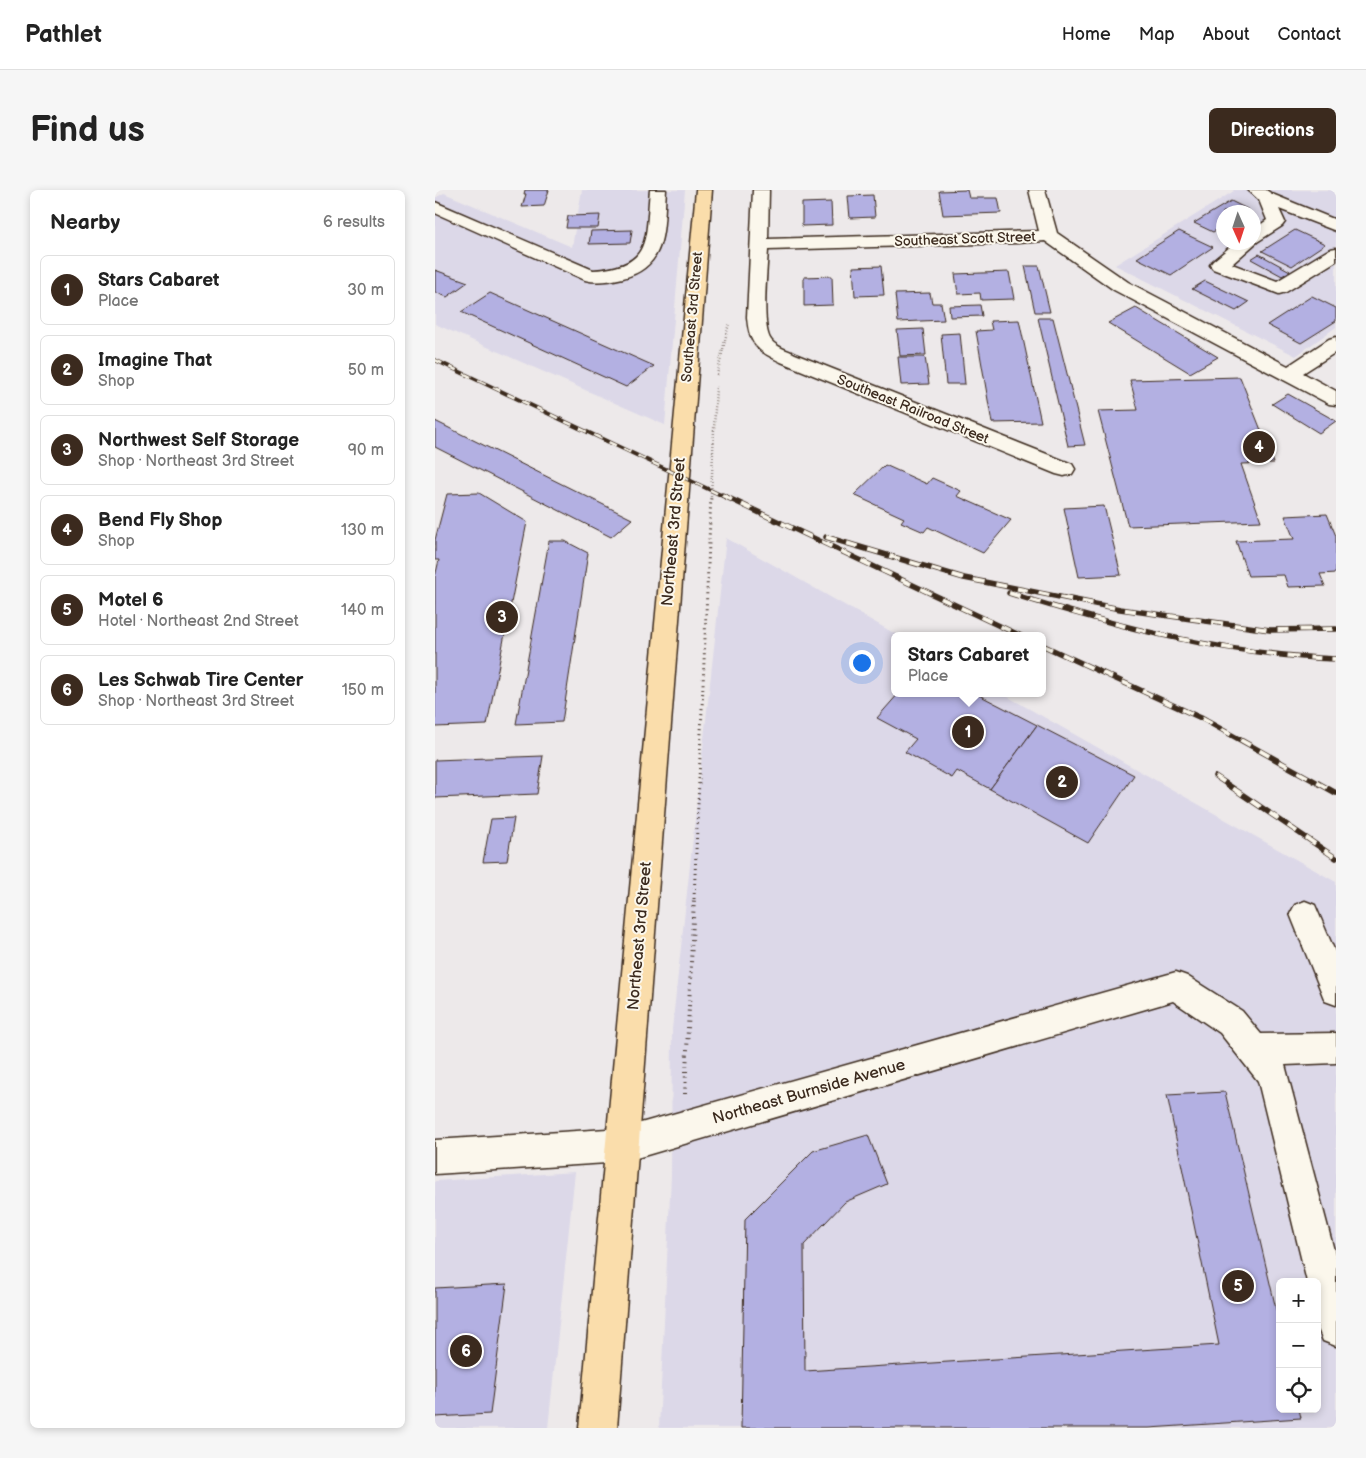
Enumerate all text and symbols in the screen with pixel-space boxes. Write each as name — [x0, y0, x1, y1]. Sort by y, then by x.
text: Pathlet — [25, 20, 102, 49]
text: Home — [1062, 24, 1111, 45]
text: Map — [1139, 24, 1175, 45]
text: About — [1203, 24, 1250, 45]
text: Contact — [1278, 24, 1341, 45]
button: Directions — [1209, 108, 1336, 153]
text: Find us — [30, 109, 145, 152]
north arrow — [1216, 205, 1261, 250]
text: Nearby — [50, 210, 120, 235]
text: 6 results — [323, 213, 385, 232]
street label: Southeast Scott Street — [894, 228, 1037, 250]
street label: Southeast 3rd Street — [678, 250, 706, 383]
text: Stars Cabaret — [98, 269, 219, 292]
text: 1 — [64, 281, 70, 300]
text: 30 m — [347, 281, 384, 300]
text: Place — [98, 292, 139, 311]
text: Imagine That — [98, 349, 212, 372]
text: 2 — [62, 361, 72, 380]
text: 50 m — [348, 361, 384, 380]
street label: Southeast Railroad Street — [835, 371, 992, 448]
text: Shop — [98, 372, 135, 391]
pin: 4 — [1243, 428, 1275, 466]
text: Northwest Self Storage — [98, 429, 299, 452]
text: 3 — [62, 441, 72, 460]
text: 90 m — [348, 441, 384, 460]
text: Shop · Northeast 3rd Street — [98, 452, 294, 471]
street label: Northeast 3rd Street — [658, 457, 690, 607]
text: Bend Fly Shop — [98, 509, 222, 532]
text: 4 — [62, 521, 72, 540]
text: 130 m — [341, 521, 384, 540]
text: Shop — [98, 532, 135, 551]
text: Motel 6 — [98, 589, 164, 612]
pin: 3 — [486, 598, 518, 636]
text: 5 — [62, 601, 72, 620]
text: 140 m — [341, 601, 384, 620]
text: Hotel · Northeast 2nd Street — [98, 612, 299, 631]
popup — [891, 632, 1046, 697]
text: Stars Cabaret — [908, 644, 1029, 667]
your location — [849, 650, 875, 676]
text: Place — [908, 667, 948, 686]
text: Les Schwab Tire Center — [98, 669, 303, 692]
text: 6 — [62, 681, 72, 700]
text: 150 m — [342, 681, 384, 700]
text: Shop · Northeast 3rd Street — [98, 692, 294, 711]
pin: 1 — [952, 713, 984, 751]
pin: 2 — [1046, 763, 1078, 801]
street label: Northeast 3rd Street — [624, 861, 656, 1011]
street label: Northeast Burnside Avenue — [710, 1055, 908, 1129]
pin: 5 — [1222, 1267, 1254, 1305]
map controls — [1276, 1278, 1321, 1413]
button: + — [1276, 1278, 1321, 1323]
button: − — [1276, 1323, 1321, 1368]
pin: 6 — [450, 1332, 482, 1370]
button: locate — [1276, 1368, 1321, 1413]

